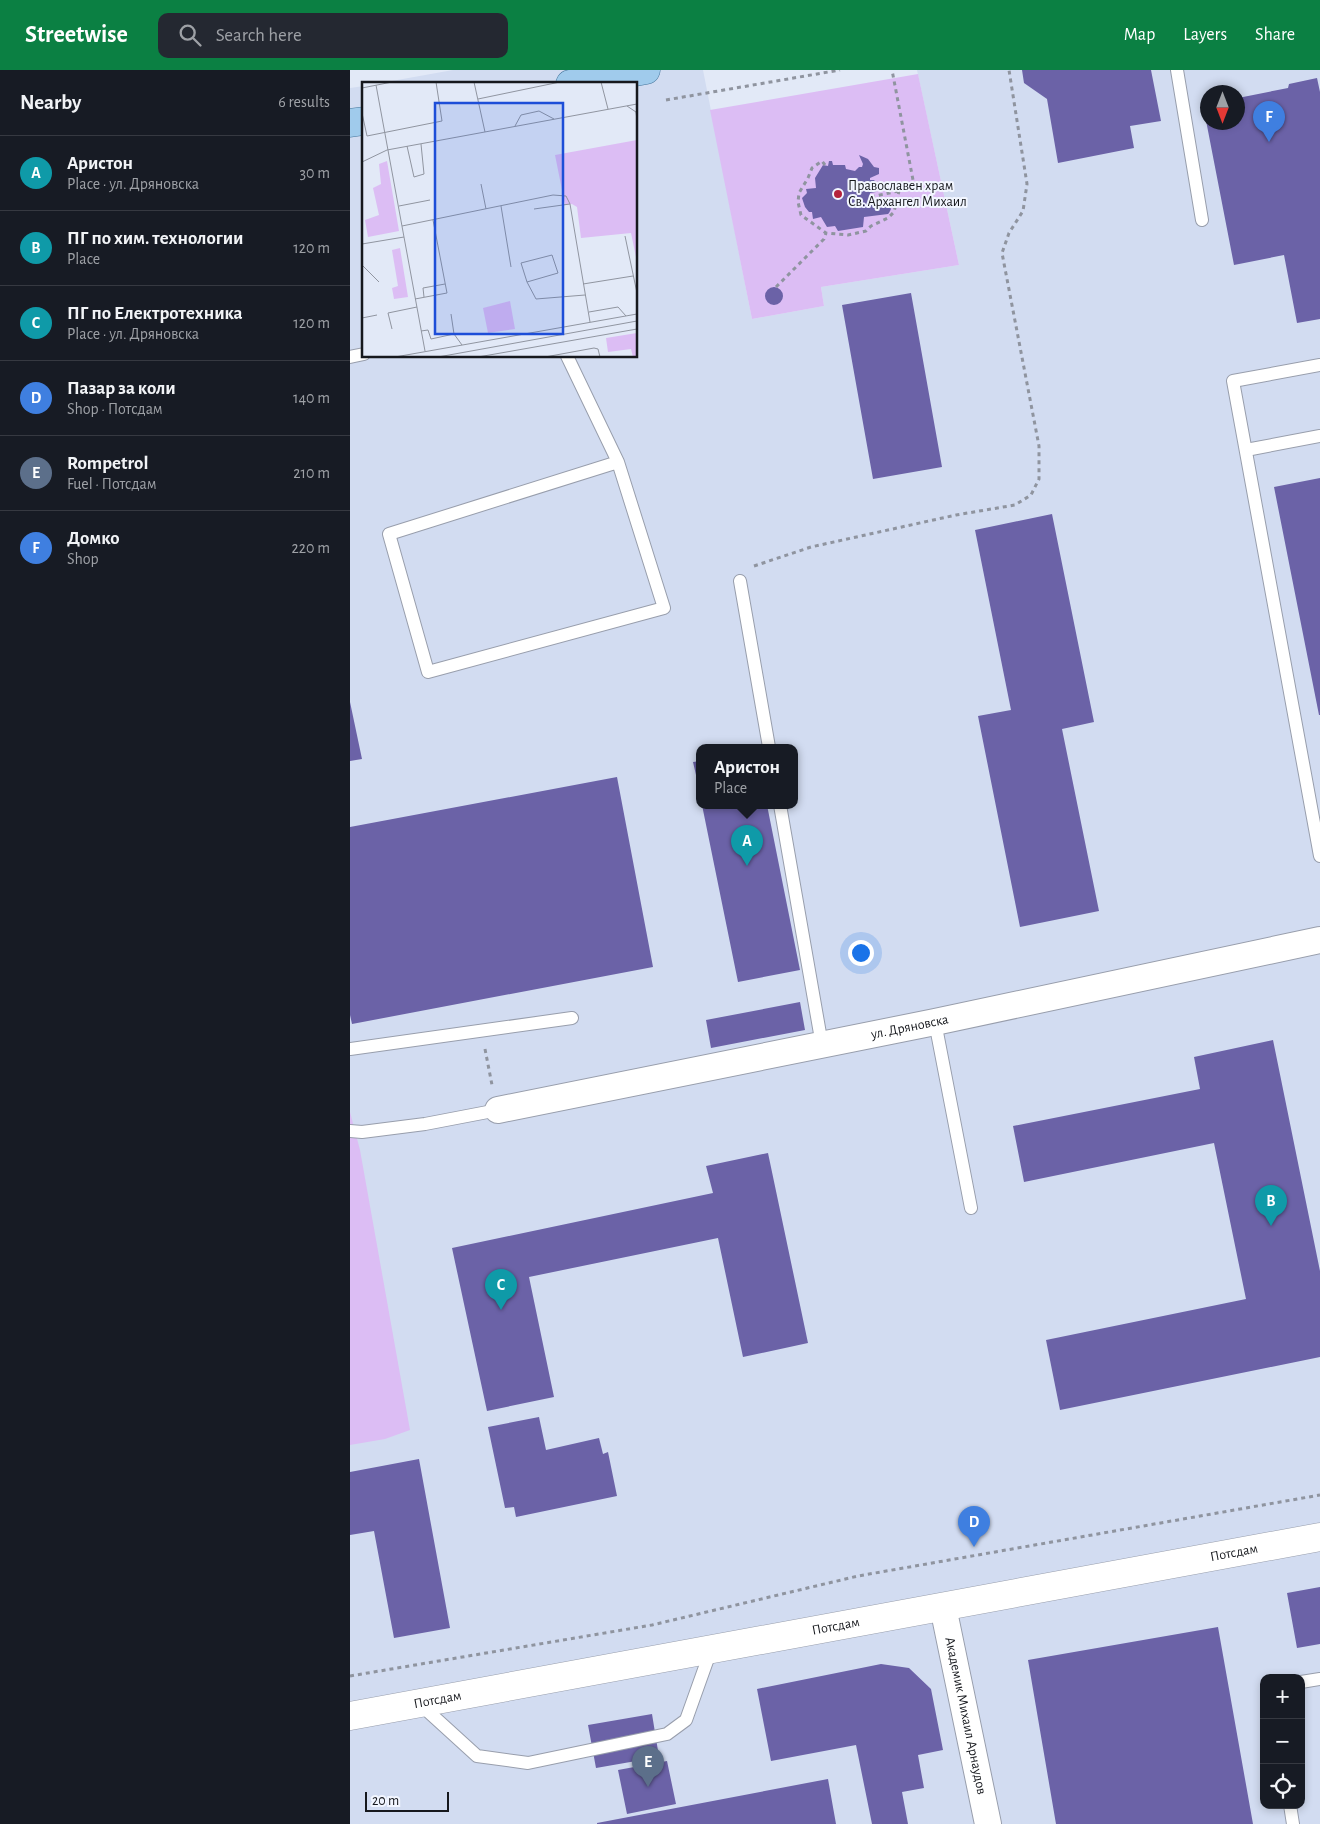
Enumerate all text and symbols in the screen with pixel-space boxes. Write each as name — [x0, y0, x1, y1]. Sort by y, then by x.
search box — [158, 13, 508, 58]
icon: search — [176, 21, 204, 49]
text: Streetwise — [25, 23, 128, 47]
text: Search here — [216, 26, 302, 45]
text: Map — [1124, 26, 1155, 44]
text: Layers — [1183, 26, 1227, 44]
text: Share — [1255, 26, 1295, 44]
inset map — [362, 82, 638, 358]
north arrow — [1200, 85, 1245, 130]
text: Nearby — [20, 92, 81, 113]
text: 6 results — [278, 94, 330, 110]
pin: F — [1253, 101, 1285, 142]
text: Аристон — [67, 154, 133, 173]
text: A — [31, 165, 41, 181]
text: 30 m — [300, 165, 330, 181]
text: Place · ул. Дряновска — [67, 176, 199, 192]
place label: Православен храм Св. Архангел Михаил — [848, 179, 967, 209]
marker: Православен храм Св. Архангел Михаил — [832, 188, 844, 200]
text: ПГ по хим. технологии — [67, 229, 243, 248]
text: B — [31, 240, 41, 256]
text: 120 m — [293, 240, 330, 256]
text: Place — [67, 251, 100, 267]
text: ПГ по Електротехника — [67, 304, 243, 323]
text: C — [32, 315, 40, 331]
text: 120 m — [293, 315, 330, 331]
text: Place · ул. Дряновска — [67, 326, 199, 342]
text: Пазар за коли — [67, 379, 176, 398]
text: D — [31, 390, 41, 406]
text: 140 m — [293, 390, 330, 406]
text: Shop · Потсдам — [67, 401, 163, 417]
text: Rompetrol — [67, 454, 148, 473]
text: E — [32, 465, 40, 481]
text: 210 m — [293, 465, 330, 481]
text: Fuel · Потсдам — [67, 476, 157, 492]
text: Домко — [67, 529, 120, 548]
text: F — [32, 540, 40, 556]
text: 220 m — [292, 540, 330, 556]
text: Shop — [67, 551, 99, 567]
popup — [696, 744, 798, 809]
text: Аристон — [714, 758, 780, 777]
text: Place — [714, 780, 747, 796]
pin: A — [731, 825, 763, 866]
your location — [848, 940, 874, 966]
street label: ул. Дряновска — [869, 1012, 950, 1042]
pin: B — [1255, 1185, 1287, 1226]
pin: C — [485, 1269, 517, 1310]
pin: D — [958, 1506, 990, 1547]
street label: Потсдам — [1209, 1542, 1259, 1564]
street label: Потсдам — [811, 1615, 861, 1638]
street label: Академик Михаил Арнаудов — [942, 1636, 989, 1796]
map controls — [1260, 1674, 1305, 1809]
button: + — [1260, 1674, 1305, 1719]
street label: Потсдам — [413, 1689, 462, 1711]
button: − — [1260, 1719, 1305, 1764]
pin: E — [632, 1746, 664, 1787]
button: locate — [1260, 1764, 1305, 1809]
scale bar — [365, 1789, 449, 1812]
text: 20 m — [372, 1794, 399, 1808]

